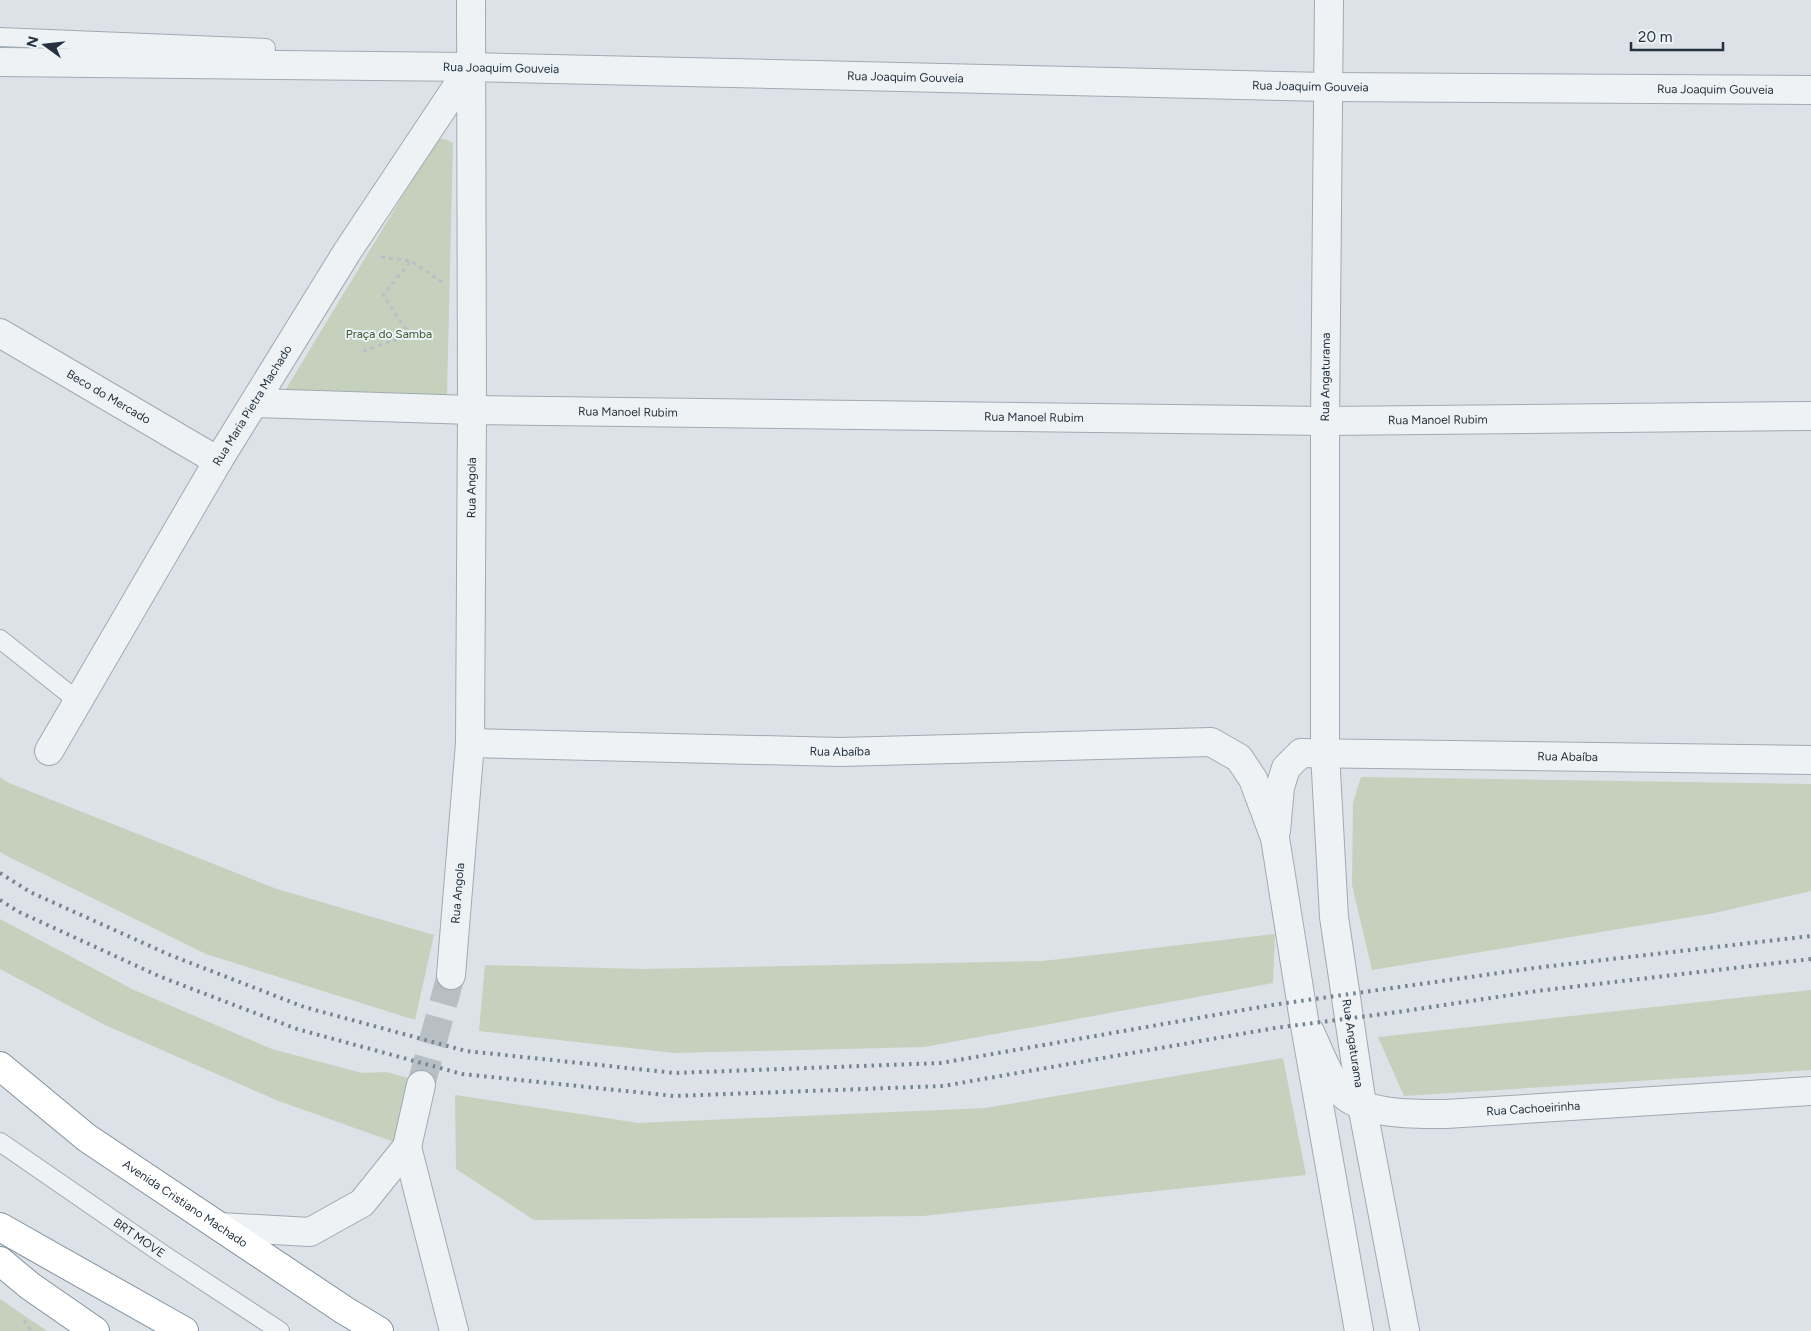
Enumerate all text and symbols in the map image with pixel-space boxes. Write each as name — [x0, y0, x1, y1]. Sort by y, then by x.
north arrow — [20, 20, 70, 70]
scale bar — [1631, 20, 1724, 52]
text: 20 m — [1638, 28, 1672, 46]
text: N — [23, 34, 43, 49]
street label: Rua Joaquim Gouveia — [443, 60, 559, 76]
street label: Rua Joaquim Gouveia — [847, 69, 964, 86]
street label: Rua Joaquim Gouveia — [1252, 78, 1369, 94]
street label: Rua Joaquim Gouveia — [1657, 82, 1774, 97]
park label: Praça do Samba — [346, 327, 432, 341]
street label: Rua Angaturama — [1318, 332, 1333, 422]
street label: Rua Maria Pietra Machado — [210, 342, 295, 468]
street label: Beco do Mercado — [64, 367, 153, 427]
street label: Rua Manoel Rubim — [578, 404, 678, 420]
street label: Rua Manoel Rubim — [984, 410, 1084, 425]
street label: Rua Manoel Rubim — [1388, 412, 1488, 427]
street label: Rua Angola — [464, 457, 479, 518]
street label: Rua Abaíba — [809, 744, 870, 759]
street label: Rua Abaíba — [1537, 749, 1598, 764]
street label: Rua Angola — [448, 862, 467, 924]
street label: Rua Angaturama — [1339, 998, 1366, 1088]
street label: Rua Cachoeirinha — [1486, 1099, 1581, 1118]
street label: Avenida Cristiano Machado — [120, 1157, 250, 1250]
street label: BRT MOVE — [111, 1215, 167, 1260]

